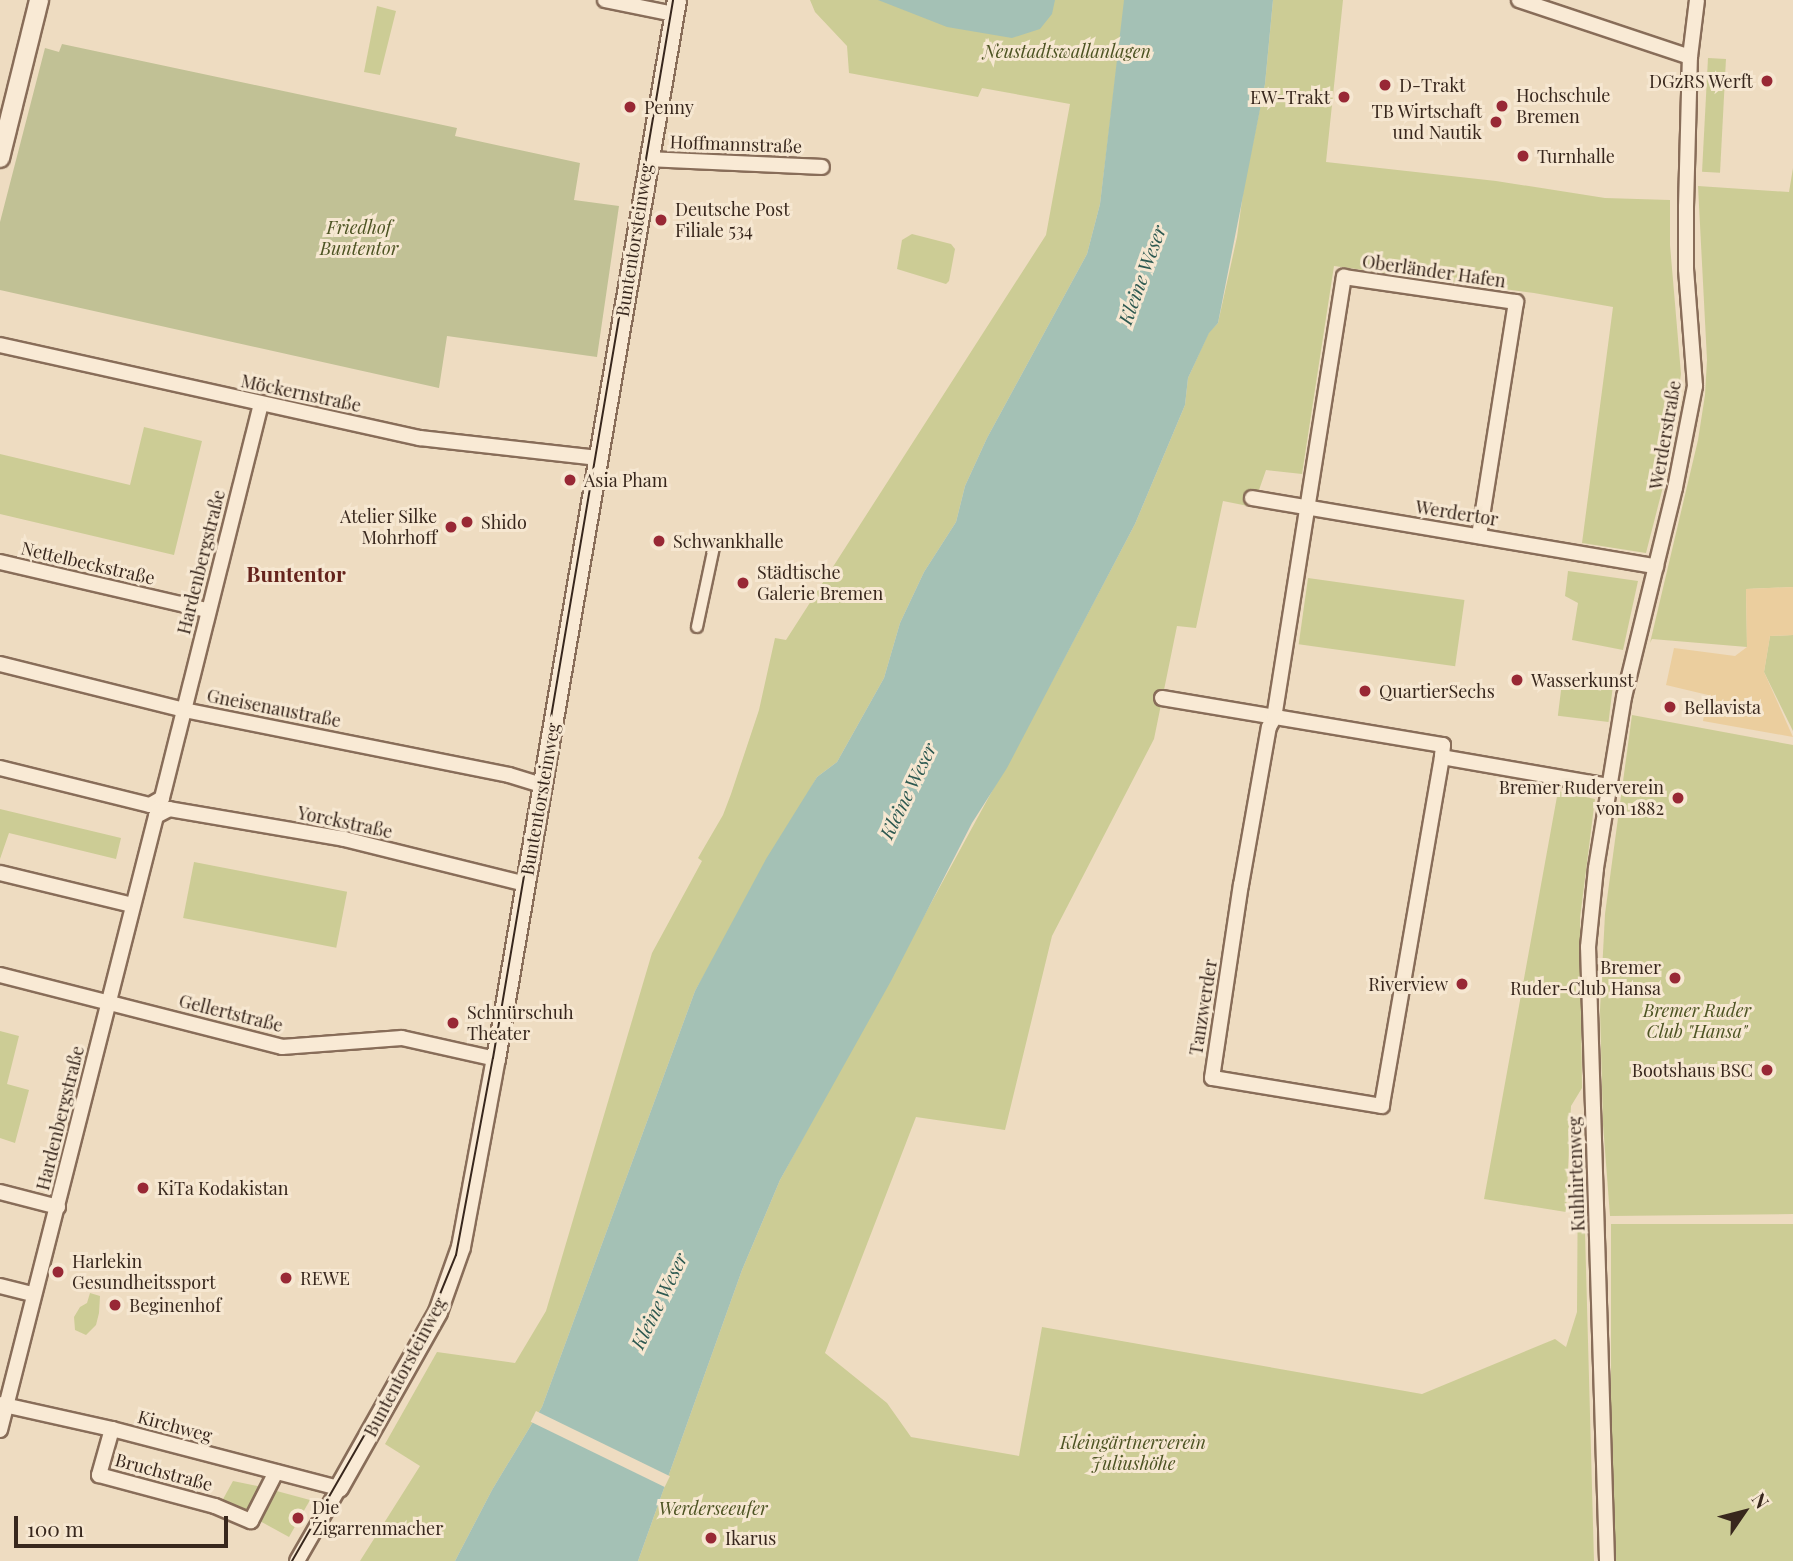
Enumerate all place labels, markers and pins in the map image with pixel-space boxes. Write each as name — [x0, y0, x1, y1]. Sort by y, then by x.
place label: DGzRS Werft — [1648, 70, 1753, 92]
marker: DGzRS Werft — [1759, 73, 1775, 89]
place label: D-Trakt — [1399, 74, 1465, 96]
marker: D-Trakt — [1377, 77, 1393, 93]
place label: Hochschule Bremen — [1516, 85, 1610, 128]
place label: EW-Trakt — [1250, 86, 1330, 108]
marker: EW-Trakt — [1336, 89, 1352, 105]
place label: Penny — [644, 96, 694, 118]
marker: Hochschule Bremen — [1494, 98, 1510, 114]
marker: Penny — [622, 99, 638, 115]
place label: TB Wirtschaft und Nautik — [1371, 101, 1482, 144]
marker: TB Wirtschaft und Nautik — [1488, 114, 1504, 130]
place label: Turnhalle — [1537, 145, 1615, 167]
marker: Turnhalle — [1515, 148, 1531, 164]
place label: Deutsche Post Filiale 534 — [675, 199, 790, 242]
marker: Deutsche Post Filiale 534 — [653, 212, 669, 228]
place label: Asia Pham — [584, 469, 668, 491]
marker: Asia Pham — [562, 472, 578, 488]
place label: Atelier Silke Mohrhoff — [340, 506, 437, 548]
place label: Shido — [481, 511, 527, 533]
marker: Shido — [459, 514, 475, 530]
marker: Atelier Silke Mohrhoff — [443, 519, 459, 535]
place label: Schwankhalle — [673, 530, 783, 552]
marker: Schwankhalle — [651, 533, 667, 549]
place label: Städtische Galerie Bremen — [757, 562, 883, 604]
marker: Städtische Galerie Bremen — [735, 575, 751, 591]
place label: Wasserkunst — [1531, 669, 1634, 691]
marker: Wasserkunst — [1509, 672, 1525, 688]
place label: QuartierSechs — [1379, 680, 1495, 702]
marker: QuartierSechs — [1357, 683, 1373, 699]
place label: Bellavista — [1684, 696, 1761, 718]
marker: Bellavista — [1662, 699, 1678, 715]
place label: Bremer Ruderverein von 1882 — [1498, 777, 1664, 820]
marker: Bremer Ruderverein von 1882 — [1670, 790, 1686, 806]
place label: Bremer Ruder-Club Hansa — [1510, 957, 1661, 1000]
marker: Bremer Ruder-Club Hansa — [1667, 970, 1683, 986]
place label: Riverview — [1368, 973, 1448, 995]
marker: Riverview — [1454, 976, 1470, 992]
place label: Schnürschuh Theater — [467, 1002, 574, 1044]
marker: Schnürschuh Theater — [445, 1015, 461, 1031]
place label: Bootshaus BSC — [1632, 1059, 1753, 1081]
marker: Bootshaus BSC — [1759, 1062, 1775, 1078]
place label: KiTa Kodakistan — [157, 1177, 289, 1199]
marker: KiTa Kodakistan — [135, 1180, 151, 1196]
place label: Harlekin Gesundheitssport — [72, 1251, 216, 1294]
marker: Harlekin Gesundheitssport — [50, 1264, 66, 1280]
place label: REWE — [300, 1267, 350, 1289]
marker: REWE — [278, 1270, 294, 1286]
place label: Beginenhof — [129, 1294, 221, 1316]
marker: Beginenhof — [107, 1297, 123, 1313]
place label: Die Zigarrenmacher — [312, 1497, 443, 1540]
marker: Die Zigarrenmacher — [290, 1510, 306, 1526]
place label: Ikarus — [725, 1527, 776, 1549]
marker: Ikarus — [703, 1530, 719, 1546]

